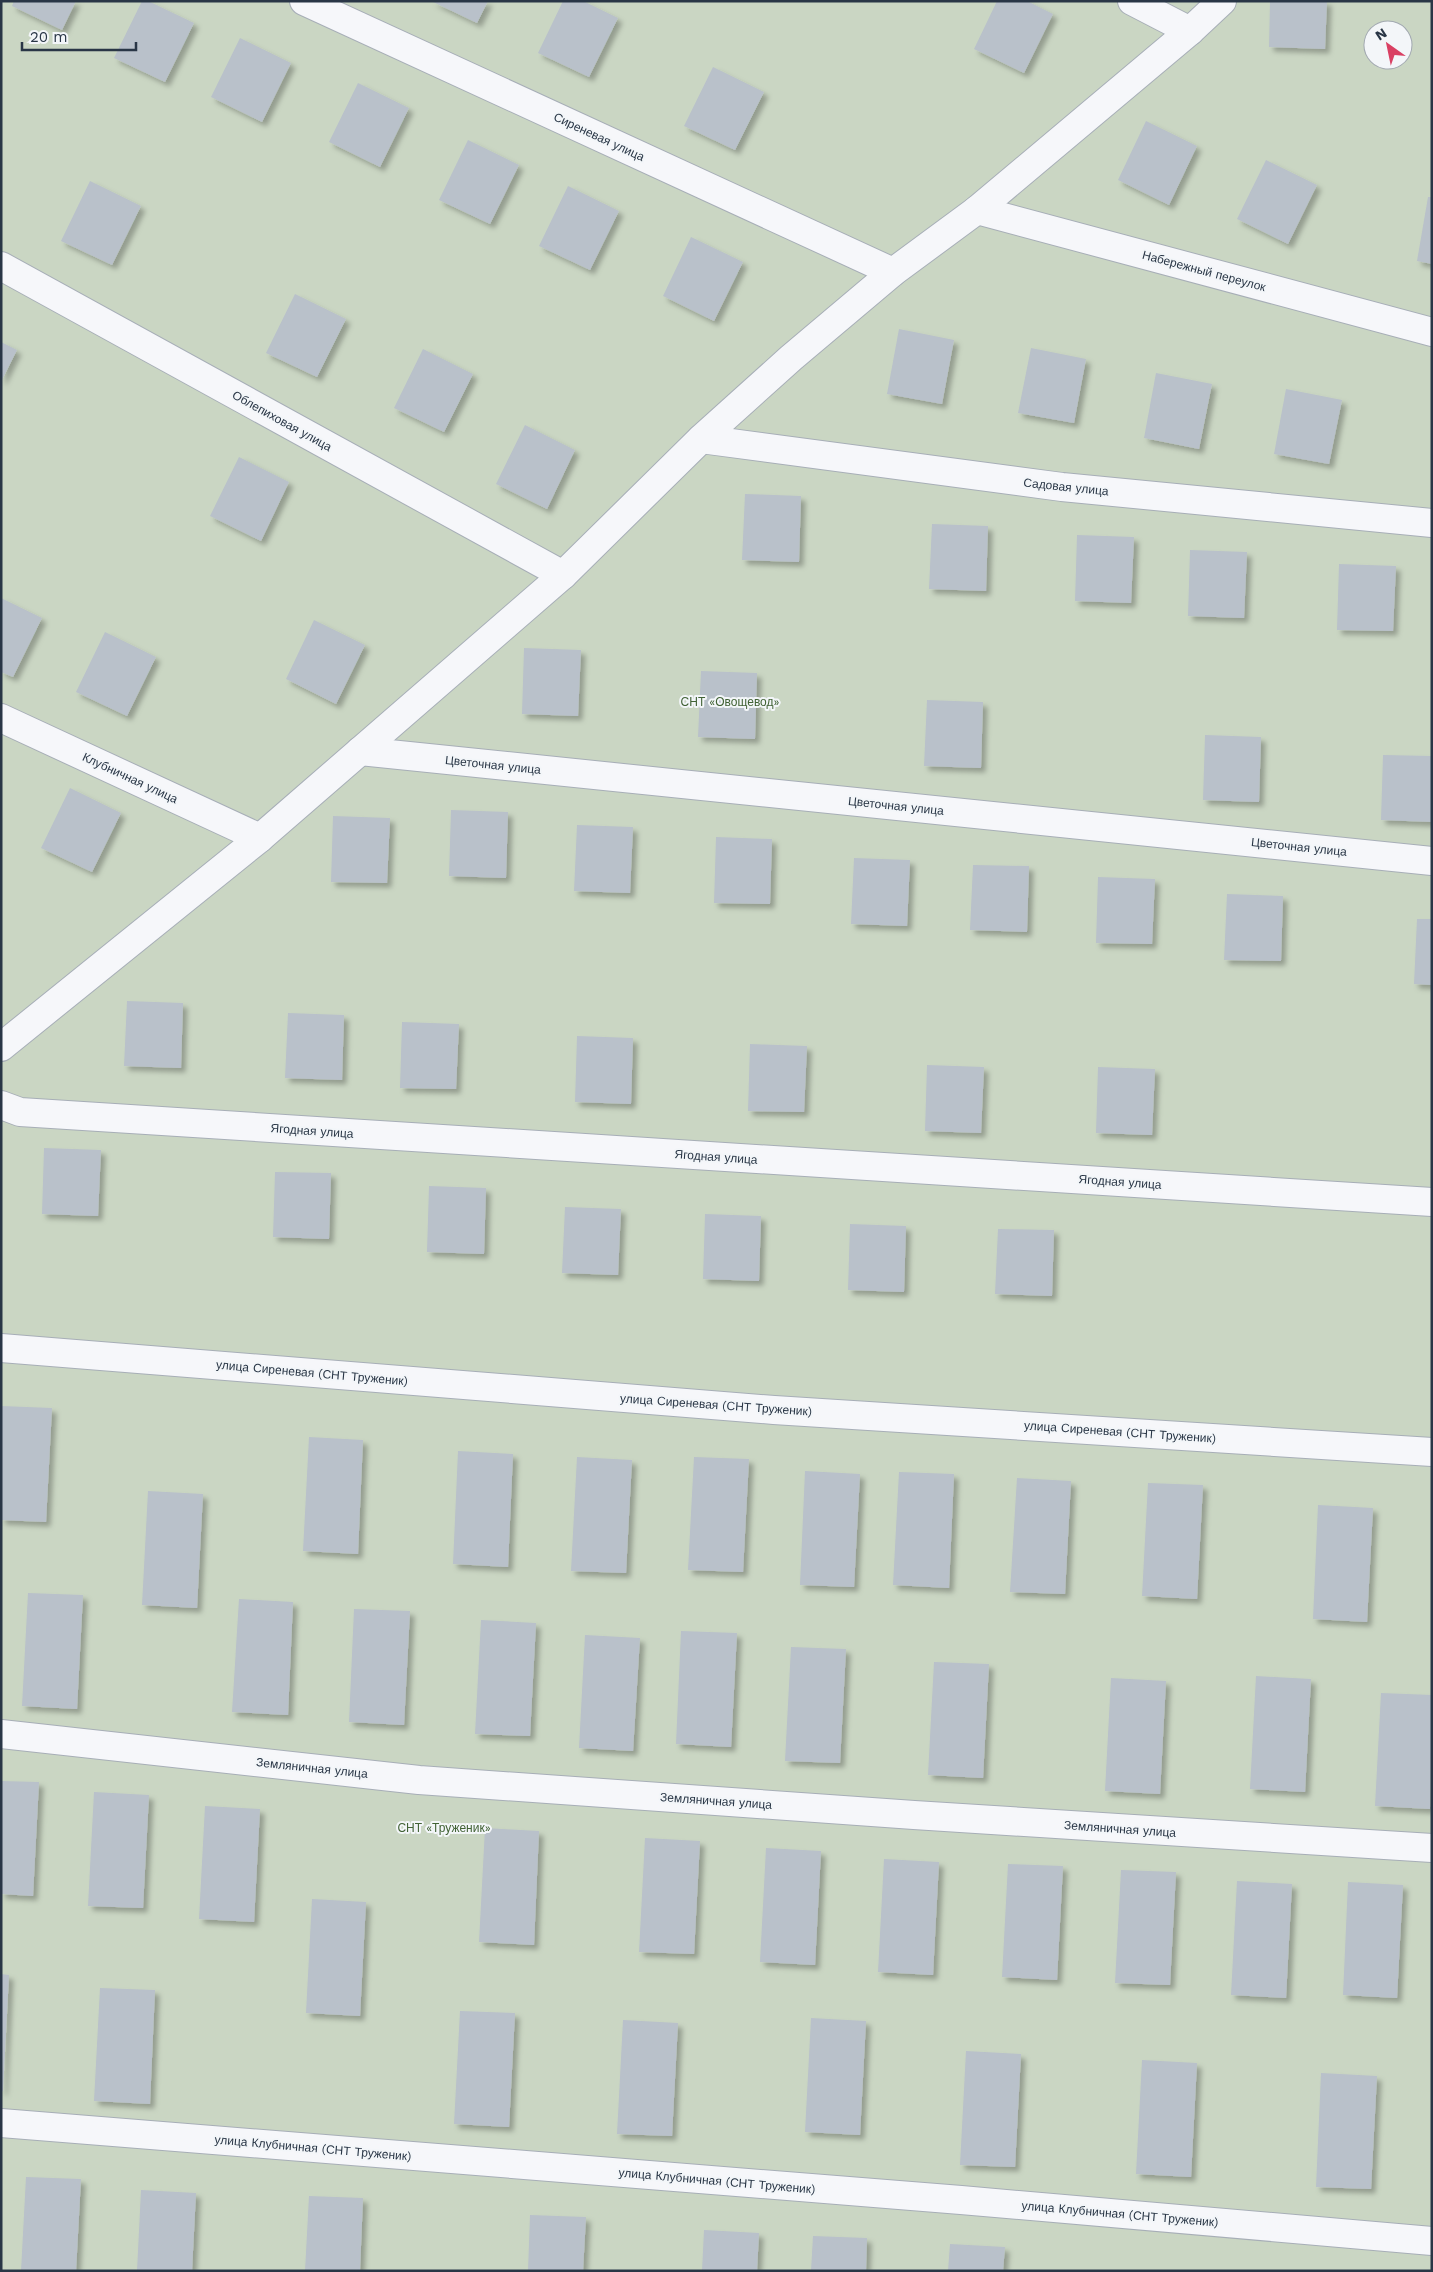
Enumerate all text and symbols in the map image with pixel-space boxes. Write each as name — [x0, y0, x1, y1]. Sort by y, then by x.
scale bar — [22, 20, 136, 52]
north arrow — [1363, 20, 1413, 70]
text: N — [1372, 25, 1390, 44]
text: 20 m — [30, 28, 68, 46]
street label: Сиреневая улица — [551, 110, 647, 164]
street label: Набережный переулок — [1141, 248, 1268, 294]
street label: Облепиховая улица — [230, 388, 334, 454]
street label: Садовая улица — [1023, 476, 1110, 498]
park label: СНТ «Овощевод» — [681, 695, 780, 709]
street label: Клубничная улица — [80, 750, 180, 806]
street label: Цветочная улица — [444, 753, 542, 777]
street label: Цветочная улица — [847, 794, 945, 818]
street label: Цветочная улица — [1250, 835, 1348, 859]
street label: Ягодная улица — [270, 1121, 354, 1141]
street label: Ягодная улица — [674, 1147, 758, 1167]
street label: Ягодная улица — [1078, 1172, 1162, 1192]
street label: улица Сиреневая (СНТ Труженик) — [216, 1358, 408, 1388]
street label: улица Сиреневая (СНТ Труженик) — [620, 1391, 812, 1419]
street label: улица Сиреневая (СНТ Труженик) — [1024, 1418, 1216, 1446]
street label: Земляничная улица — [256, 1755, 369, 1781]
street label: Земляничная улица — [660, 1790, 773, 1812]
street label: Земляничная улица — [1064, 1818, 1177, 1840]
park label: СНТ «Труженик» — [397, 1821, 491, 1835]
street label: улица Клубничная (СНТ Труженик) — [214, 2132, 412, 2164]
street label: улица Клубничная (СНТ Труженик) — [618, 2165, 816, 2197]
street label: улица Клубничная (СНТ Труженик) — [1021, 2198, 1219, 2230]

